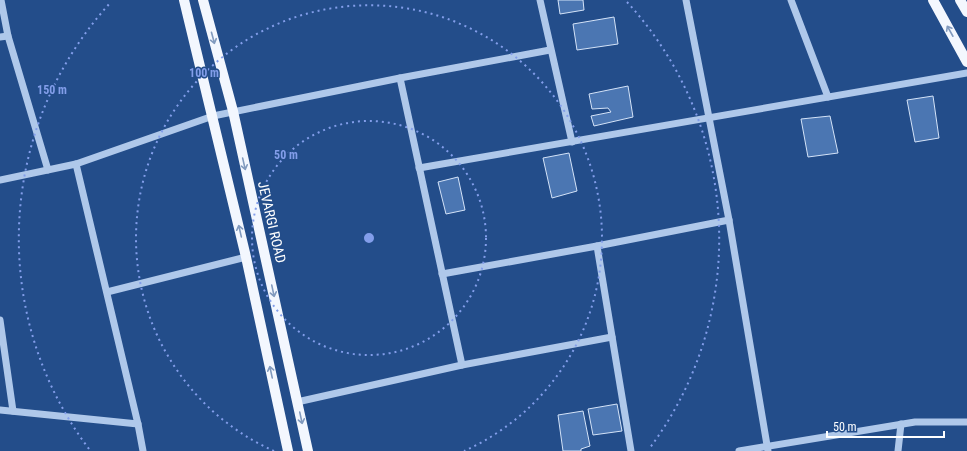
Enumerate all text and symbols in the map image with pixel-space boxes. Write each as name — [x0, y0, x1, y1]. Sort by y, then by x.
one-way arrow — [945, 25, 953, 37]
one-way arrow — [210, 31, 218, 44]
text: 100 m — [189, 66, 219, 80]
text: 150 m — [37, 83, 67, 97]
text: 50 m — [274, 148, 298, 162]
one-way arrow — [241, 157, 249, 170]
street label: JEVARGI ROAD — [255, 180, 289, 264]
one-way arrow — [235, 225, 243, 238]
centre of rings — [362, 231, 376, 245]
one-way arrow — [269, 284, 277, 297]
one-way arrow — [266, 366, 274, 379]
one-way arrow — [297, 411, 305, 424]
scale bar — [827, 413, 944, 439]
text: 50 m — [833, 420, 857, 434]

